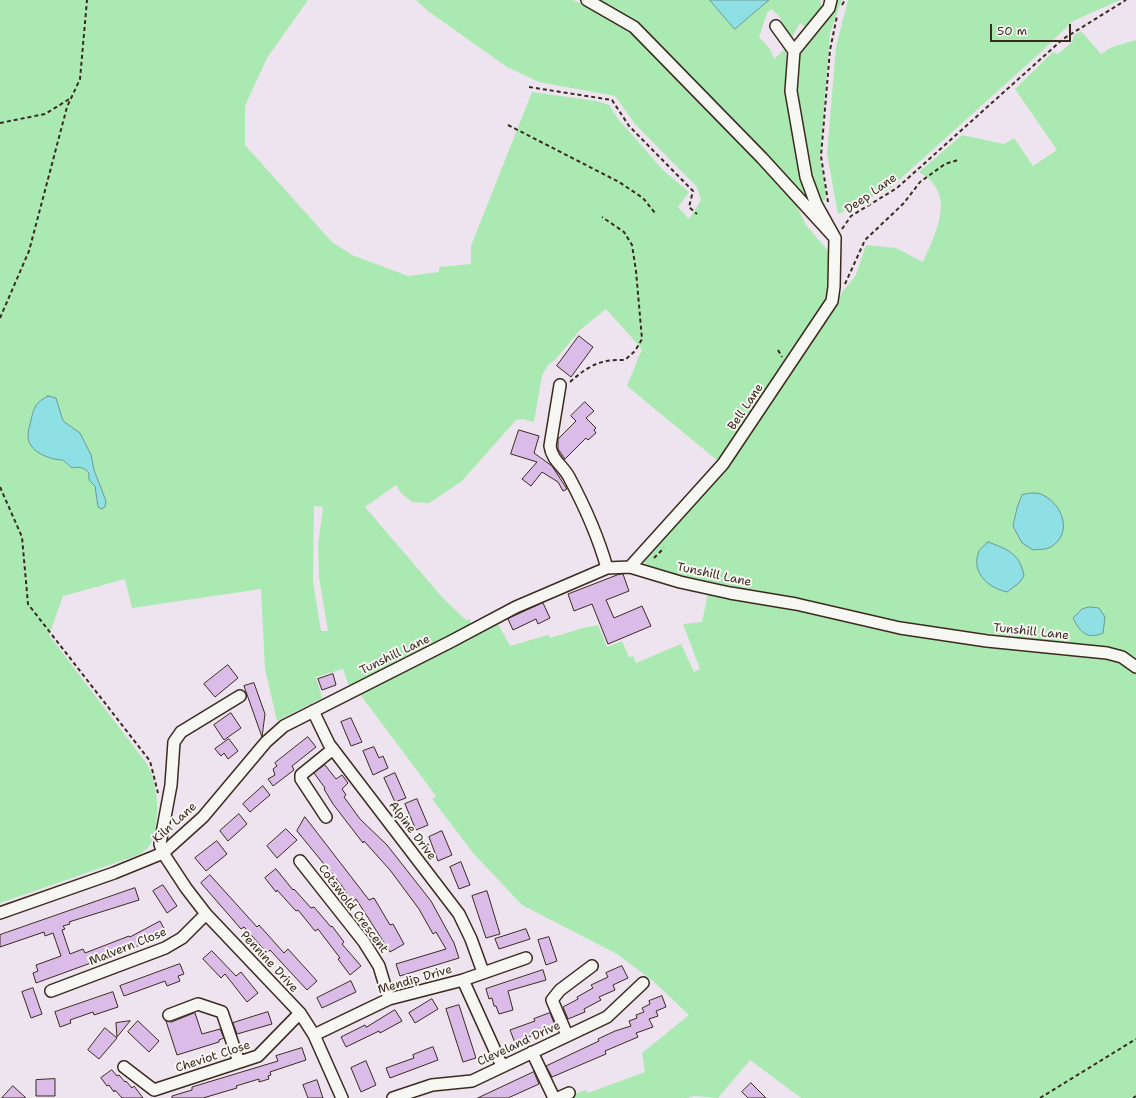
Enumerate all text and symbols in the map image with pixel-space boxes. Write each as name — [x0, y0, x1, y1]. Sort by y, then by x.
scale bar — [992, 16, 1073, 42]
text: 50 m — [997, 23, 1027, 39]
street label: Deep Lane — [842, 171, 900, 217]
street label: Bell Lane — [725, 381, 767, 433]
street label: Tunshill Lane — [675, 560, 753, 590]
street label: Tunshill Lane — [992, 621, 1070, 643]
street label: Tunshill Lane — [358, 632, 432, 678]
street label: Alpine Drive — [385, 799, 439, 863]
street label: Kiln Lane — [150, 800, 200, 846]
street label: Cotswold Crescent — [315, 862, 391, 956]
street label: Malvern Close — [87, 925, 169, 969]
street label: Pennine Drive — [237, 928, 301, 996]
street label: Mendip Drive — [376, 963, 454, 997]
street label: Cleveland Drive — [475, 1018, 563, 1070]
street label: Cheviot Close — [174, 1038, 252, 1076]

